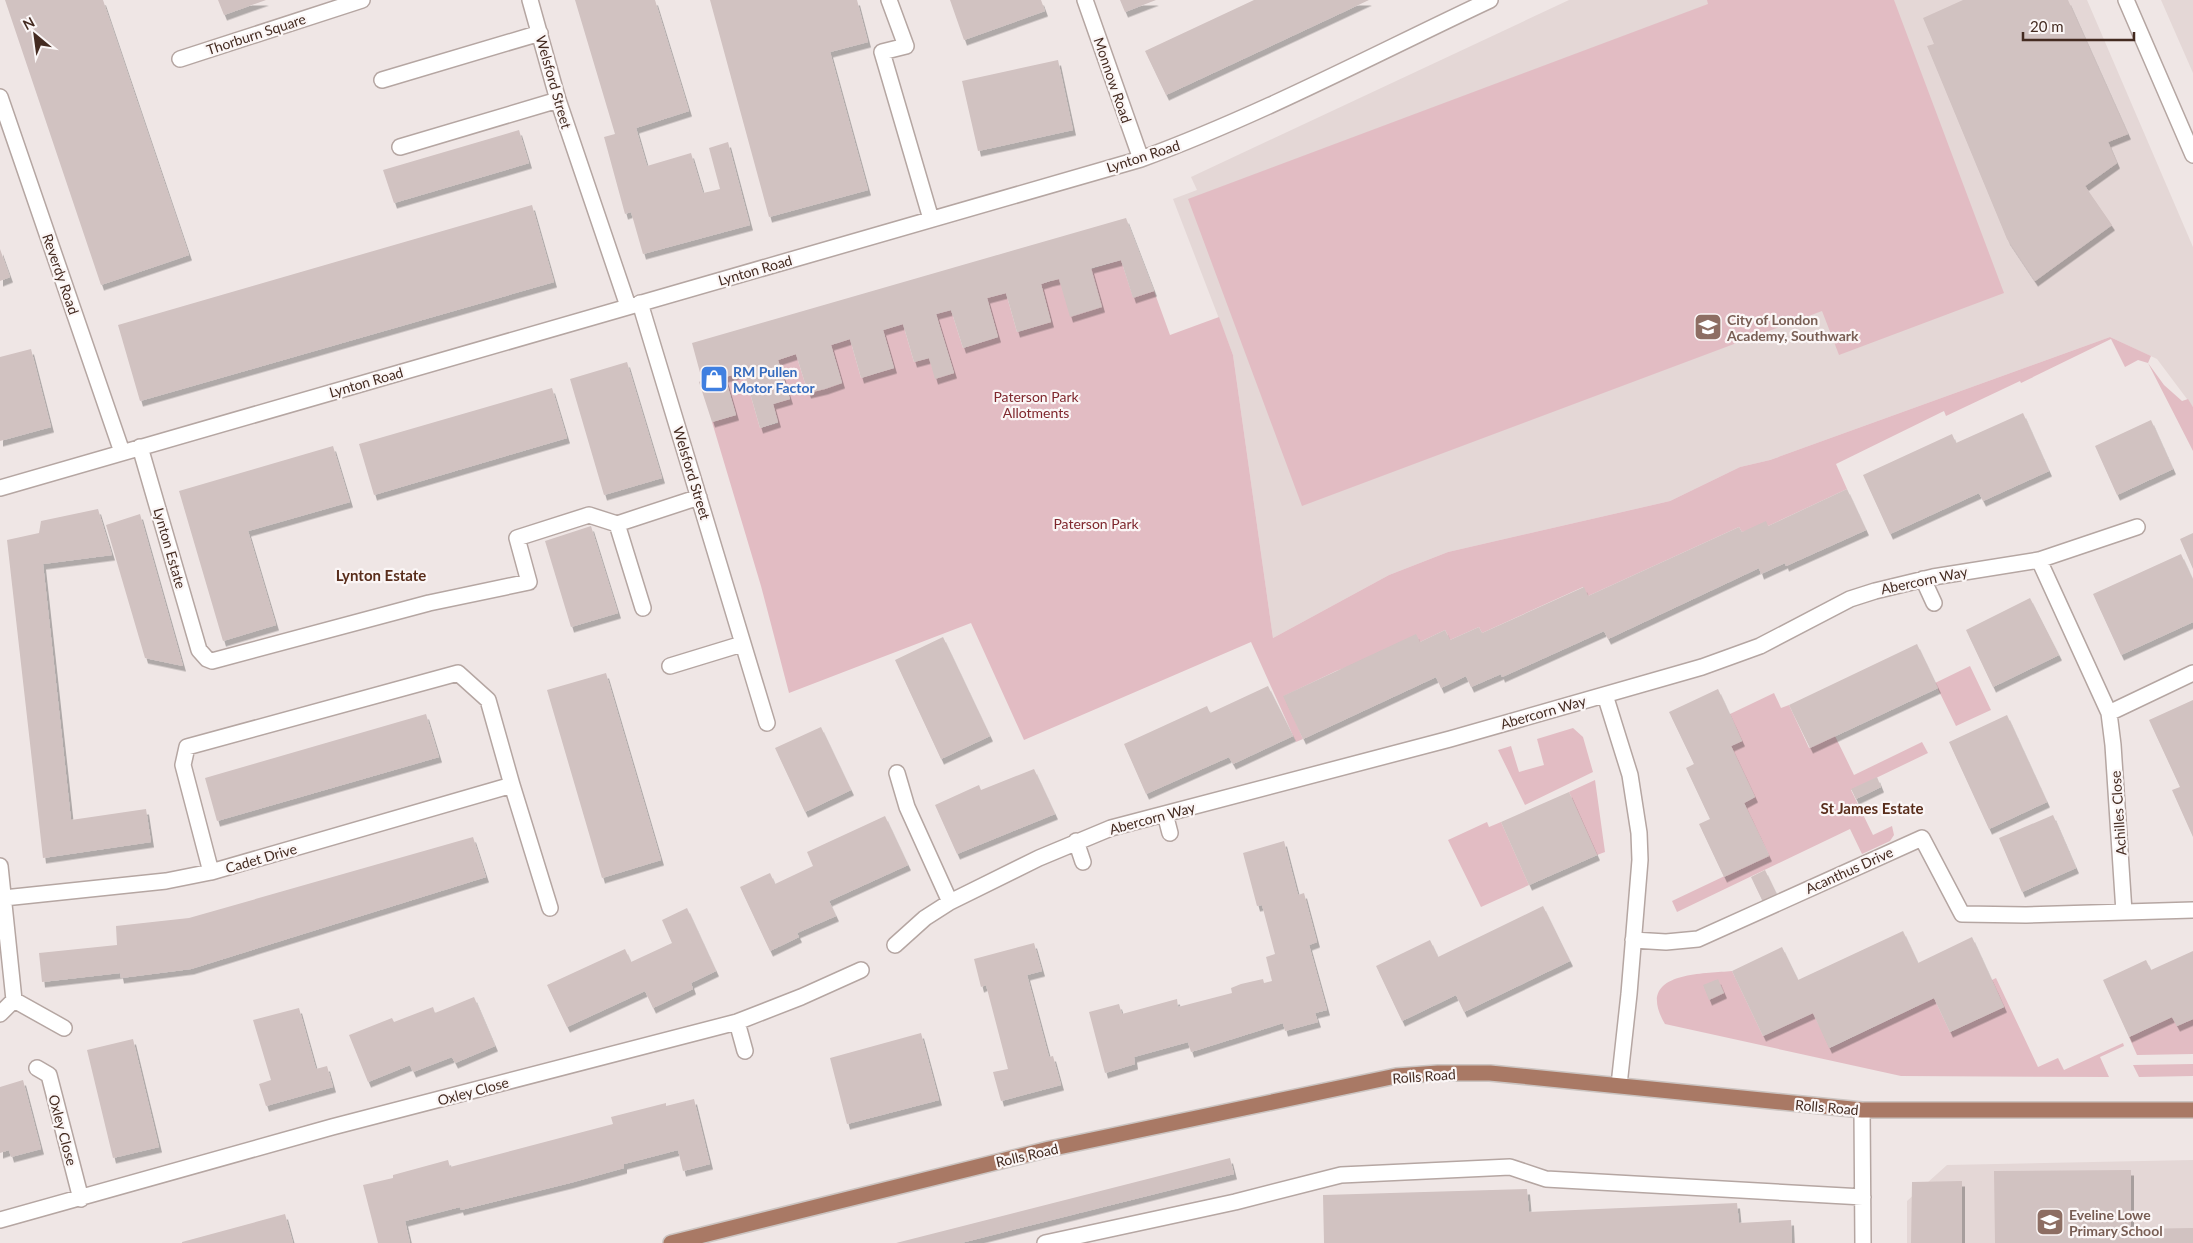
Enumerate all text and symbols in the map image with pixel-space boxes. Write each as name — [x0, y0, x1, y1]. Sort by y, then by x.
north arrow — [10, 10, 60, 60]
street label: Thorburn Square — [204, 10, 308, 58]
scale bar — [2023, 10, 2134, 42]
text: N — [20, 13, 37, 33]
text: 20 m — [2030, 17, 2064, 35]
street label: Welsford Street — [533, 33, 575, 131]
street label: Monnow Road — [1090, 35, 1136, 125]
street label: Lynton Road — [1104, 136, 1182, 176]
street label: Reverdy Road — [39, 231, 83, 317]
street label: Lynton Road — [716, 251, 794, 289]
place label: City of London Academy, Southwark — [1726, 311, 1859, 344]
school or university icon: City of London Academy, Southwark — [1693, 312, 1723, 342]
street label: Lynton Road — [327, 363, 405, 401]
place label: RM Pullen Motor Factor — [733, 363, 815, 396]
shop icon: RM Pullen Motor Factor — [699, 364, 729, 394]
park label: Paterson Park Allotments — [993, 388, 1079, 421]
street label: Welsford Street — [670, 425, 714, 521]
street label: Lynton Estate — [150, 506, 190, 590]
park label: Paterson Park — [1053, 515, 1139, 532]
street label: Abercorn Way — [1879, 562, 1970, 597]
district label: Lynton Estate — [336, 566, 426, 584]
street label: Abercorn Way — [1498, 691, 1588, 732]
street label: Achilles Close — [2107, 770, 2129, 856]
street label: Abercorn Way — [1107, 798, 1197, 838]
district label: St James Estate — [1820, 799, 1924, 817]
street label: Cadet Drive — [223, 840, 299, 876]
street label: Acanthus Drive — [1802, 843, 1896, 897]
street label: Rolls Road — [1392, 1065, 1456, 1087]
street label: Oxley Close — [436, 1073, 510, 1109]
street label: Oxley Close — [45, 1093, 81, 1167]
street label: Rolls Road — [1795, 1096, 1859, 1118]
street label: Rolls Road — [994, 1140, 1060, 1170]
place label: Eveline Lowe Primary School — [2069, 1206, 2163, 1239]
school or university icon: Eveline Lowe Primary School — [2035, 1207, 2065, 1237]

